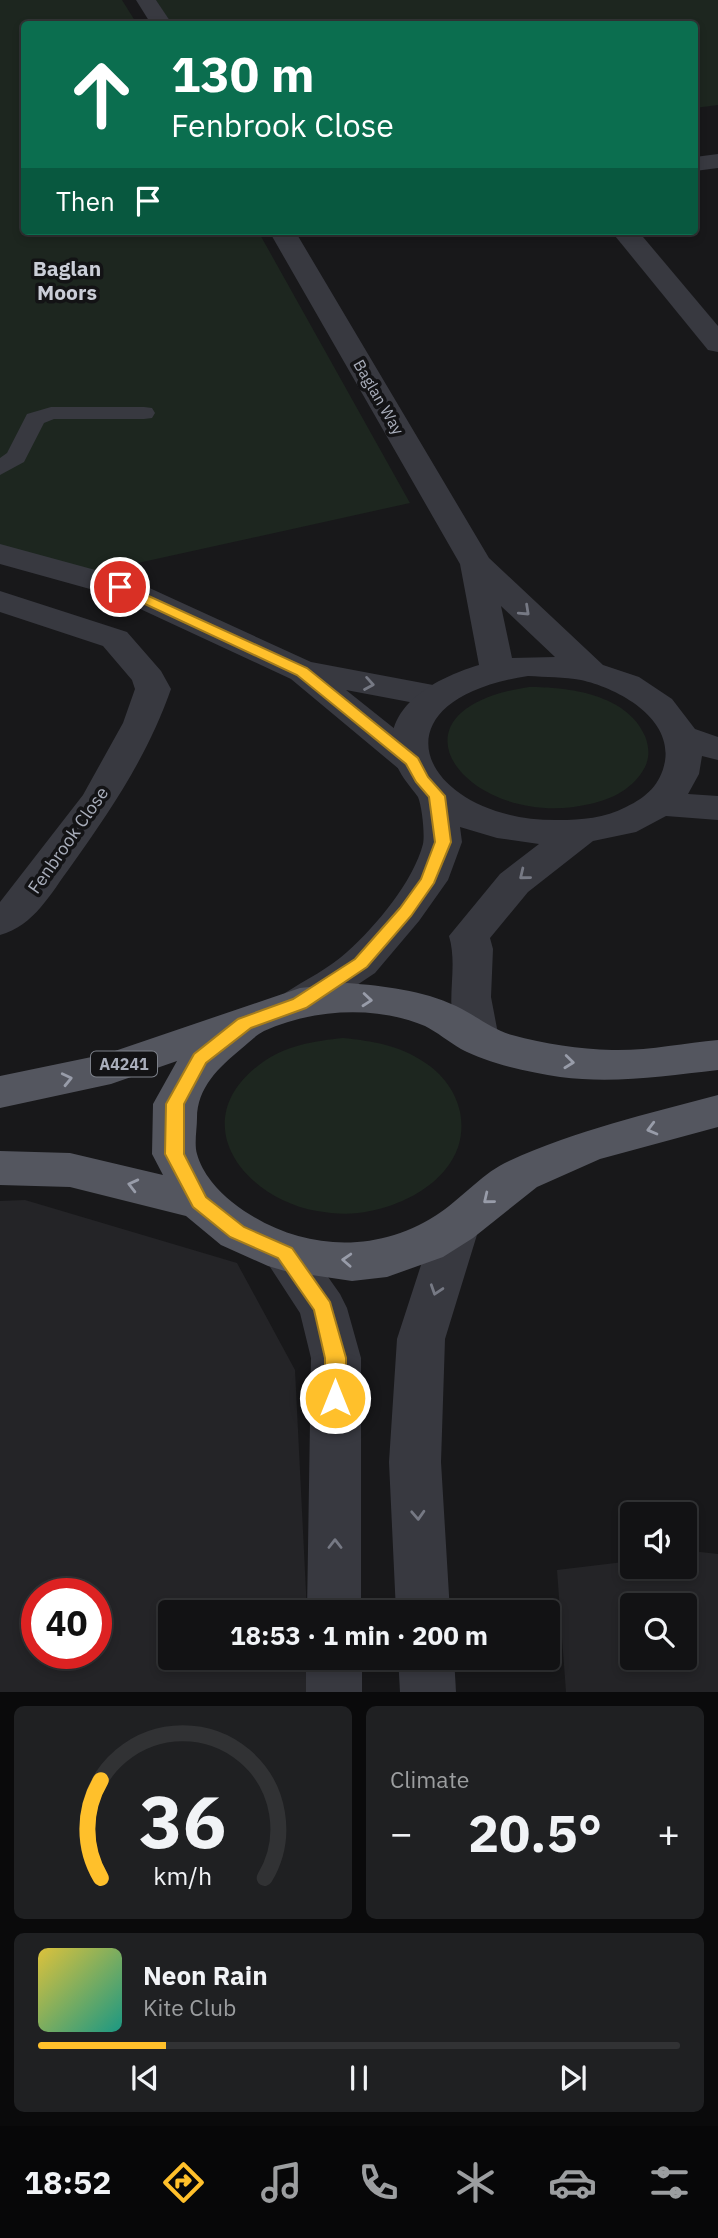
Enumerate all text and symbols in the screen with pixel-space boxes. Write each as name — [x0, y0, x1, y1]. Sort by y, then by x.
text: 130 m — [171, 42, 315, 105]
icon: ahead — [56, 49, 147, 140]
text: Fenbrook Close — [171, 104, 394, 146]
icon: arrive — [129, 182, 167, 220]
text: Then — [56, 184, 115, 218]
district label: Baglan Moors — [33, 254, 101, 306]
street label: Baglan Way — [349, 356, 409, 438]
pin — [90, 557, 150, 617]
icon: arrive — [101, 568, 139, 606]
one-way arrow — [517, 602, 530, 615]
one-way arrow — [363, 675, 375, 690]
street label: Fenbrook Close — [23, 782, 113, 898]
one-way arrow — [520, 866, 532, 879]
one-way arrow — [362, 992, 373, 1007]
road number: A4241 — [91, 1052, 157, 1076]
one-way arrow — [563, 1054, 574, 1069]
one-way arrow — [61, 1072, 73, 1087]
one-way arrow — [646, 1121, 658, 1135]
one-way arrow — [127, 1179, 139, 1194]
one-way arrow — [484, 1191, 497, 1203]
one-way arrow — [342, 1253, 353, 1268]
one-way arrow — [430, 1284, 444, 1296]
position arrow — [298, 1361, 372, 1435]
map controls — [620, 1502, 697, 1670]
button: sound — [620, 1502, 697, 1579]
one-way arrow — [410, 1510, 425, 1521]
one-way arrow — [327, 1538, 343, 1548]
speed limit sign: 40 — [21, 1578, 112, 1669]
button: search — [620, 1593, 697, 1670]
text: 18:53 · 1 min · 200 m — [230, 1618, 488, 1652]
text: Climate — [390, 1764, 469, 1794]
text: 36 — [139, 1774, 227, 1869]
text: 20.5° — [468, 1799, 602, 1866]
text: − — [390, 1808, 413, 1857]
text: + — [657, 1808, 680, 1857]
text: km/h — [154, 1859, 212, 1892]
text: Neon Rain — [143, 1958, 268, 1992]
text: Kite Club — [143, 1992, 236, 2022]
icon: previous — [126, 2059, 164, 2097]
icon: pause — [340, 2059, 378, 2097]
icon: next — [554, 2059, 592, 2097]
icon: directions — [159, 2158, 208, 2207]
icon: music — [257, 2158, 306, 2207]
icon: phone — [354, 2158, 403, 2207]
icon: climate — [451, 2158, 500, 2207]
icon: car — [548, 2158, 597, 2207]
icon: filters — [645, 2158, 694, 2207]
text: 18:52 — [24, 2161, 111, 2203]

